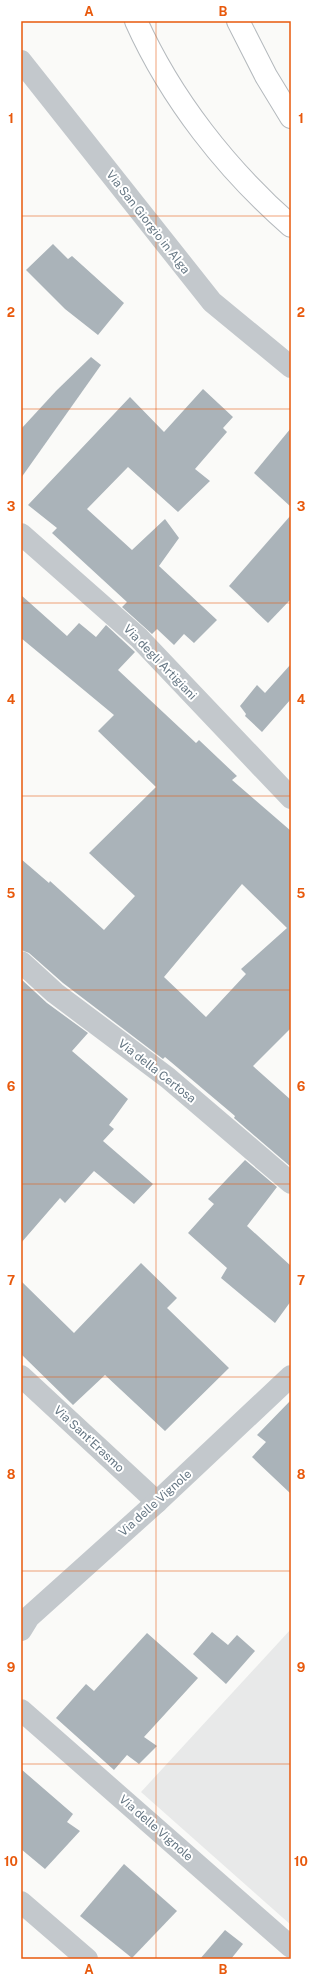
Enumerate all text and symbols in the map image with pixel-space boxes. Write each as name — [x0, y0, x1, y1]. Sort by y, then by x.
text: A — [84, 4, 94, 19]
text: B — [219, 4, 228, 19]
text: 1 — [8, 111, 14, 126]
text: 1 — [298, 111, 304, 126]
street label: Via San Giorgio in Alga — [103, 168, 193, 276]
text: 2 — [7, 305, 15, 320]
text: 2 — [297, 305, 305, 320]
text: 3 — [7, 499, 16, 514]
text: 3 — [297, 499, 306, 514]
street label: Via degli Artigiani — [121, 622, 199, 702]
text: 4 — [7, 692, 16, 707]
text: 4 — [297, 692, 306, 707]
text: 5 — [7, 886, 16, 901]
text: 5 — [297, 886, 306, 901]
street label: Via della Certosa — [115, 1036, 199, 1106]
text: 6 — [7, 1079, 16, 1094]
text: 6 — [297, 1079, 306, 1094]
text: 7 — [7, 1273, 15, 1288]
text: 7 — [297, 1273, 305, 1288]
street label: Via Sant'Erasmo — [51, 1403, 127, 1475]
text: 8 — [7, 1467, 16, 1482]
street label: Via delle Vignole — [116, 1467, 194, 1539]
text: 8 — [297, 1467, 306, 1482]
text: 9 — [7, 1660, 15, 1675]
text: 9 — [297, 1660, 305, 1675]
street label: Via delle Vignole — [116, 1792, 196, 1864]
text: 10 — [4, 1854, 18, 1869]
text: 10 — [294, 1854, 308, 1869]
text: A — [84, 1962, 94, 1977]
text: B — [219, 1962, 228, 1977]

